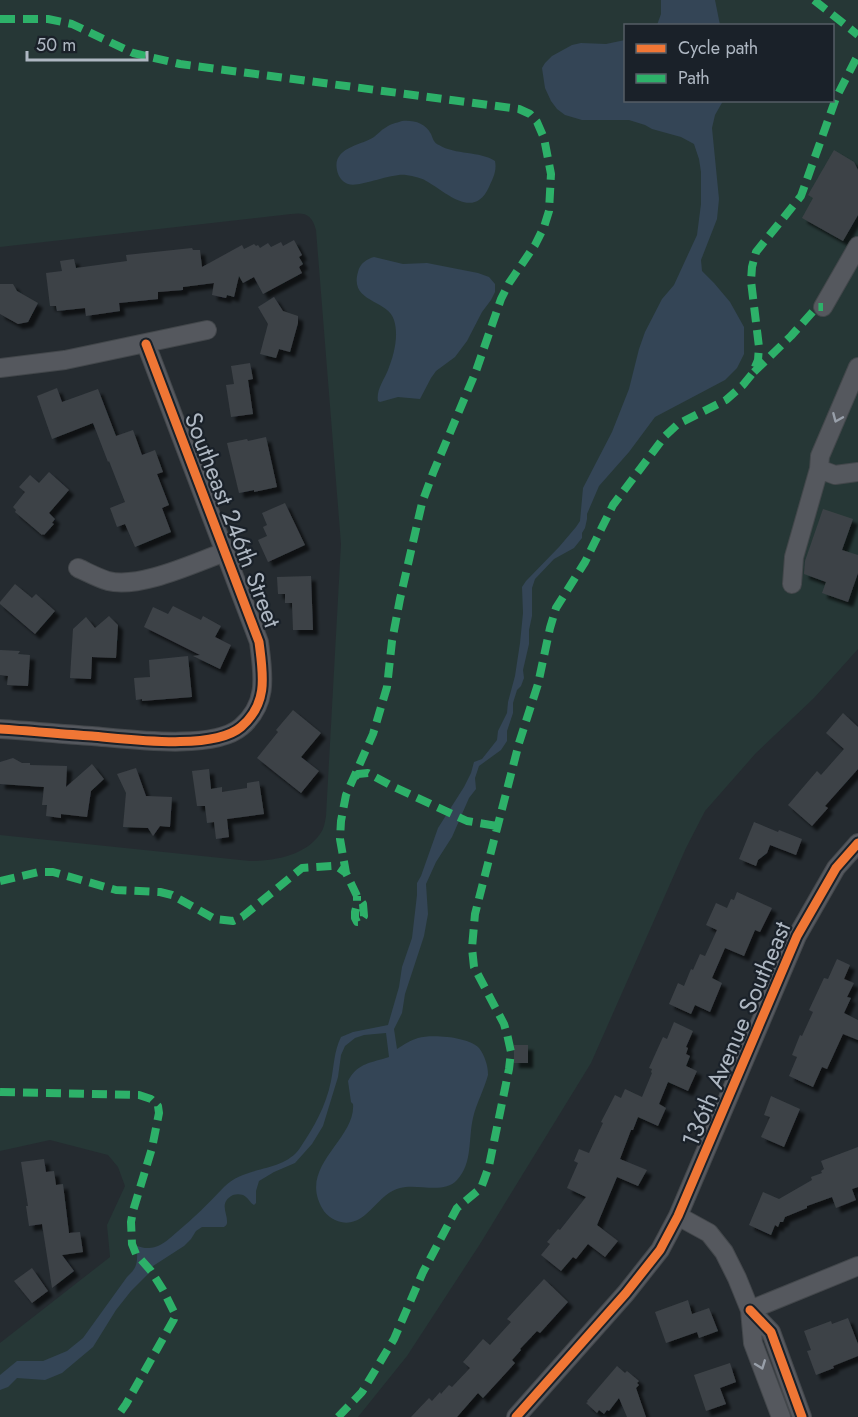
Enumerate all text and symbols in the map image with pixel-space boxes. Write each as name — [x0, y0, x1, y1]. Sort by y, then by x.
scale bar — [27, 24, 147, 62]
legend — [624, 24, 834, 102]
text: 50 m — [36, 32, 76, 58]
text: Cycle path — [678, 35, 758, 61]
text: Path — [678, 65, 710, 91]
street label: Southeast 246th Street — [176, 407, 290, 633]
one-way arrow — [832, 411, 844, 422]
street label: 136th Avenue Southeast — [673, 916, 799, 1152]
one-way arrow — [754, 1359, 767, 1369]

